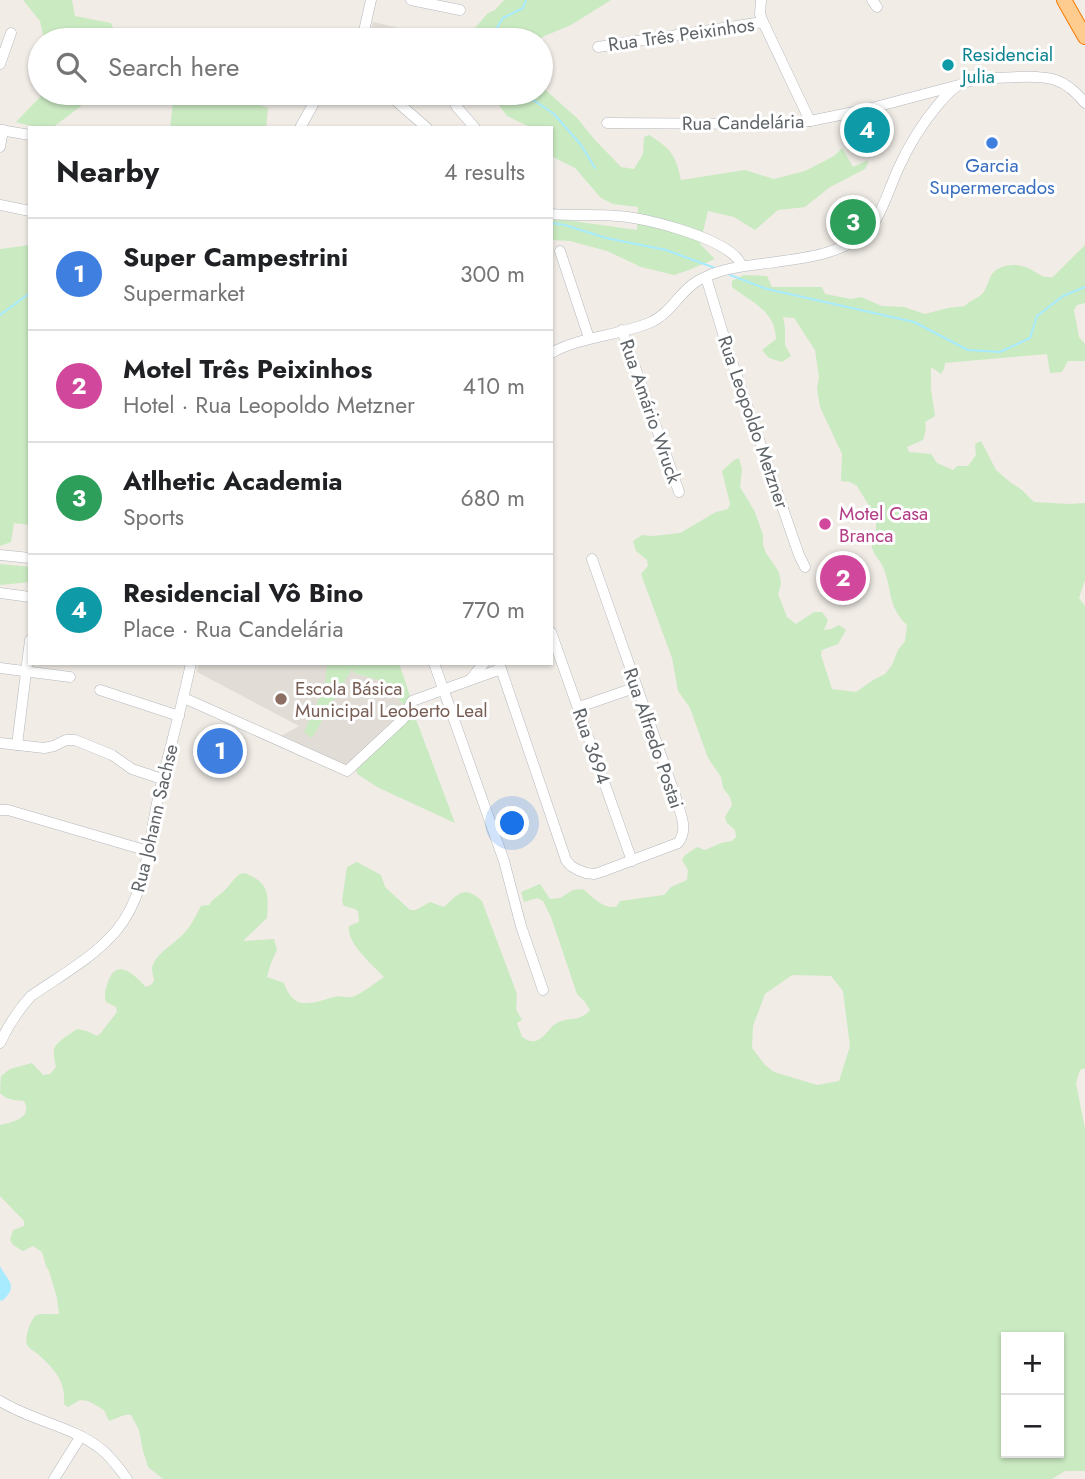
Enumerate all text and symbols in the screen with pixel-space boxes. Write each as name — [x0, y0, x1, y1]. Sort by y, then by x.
street label: Rua Três Peixinhos — [606, 11, 756, 58]
search box — [28, 28, 553, 105]
place label: Residencial Julia — [959, 41, 1053, 90]
icon: search — [52, 48, 90, 86]
text: Search here — [108, 48, 240, 86]
marker: Residencial Julia — [940, 57, 956, 73]
pin: 4 — [844, 104, 890, 156]
street label: Rua Candelária — [682, 108, 804, 137]
marker: Garcia Supermercados — [984, 135, 1000, 151]
text: Nearby — [56, 150, 159, 193]
place label: Garcia Supermercados — [929, 152, 1055, 201]
text: 4 results — [444, 155, 525, 189]
pin: 3 — [830, 196, 876, 248]
text: Super Campestrini — [123, 238, 348, 276]
text: 1 — [73, 257, 85, 291]
text: 300 m — [460, 257, 525, 291]
text: Supermarket — [123, 276, 245, 310]
street label: Rua Leopoldo Metzner — [711, 332, 796, 513]
street label: Rua Amário Wruck — [613, 335, 688, 488]
text: Motel Três Peixinhos — [123, 350, 372, 388]
text: 2 — [71, 369, 87, 403]
text: 410 m — [463, 369, 525, 403]
text: Hotel · Rua Leopoldo Metzner — [123, 388, 415, 422]
text: Atlhetic Academia — [123, 462, 343, 500]
text: 3 — [72, 481, 86, 515]
text: 680 m — [461, 481, 525, 515]
text: Sports — [123, 500, 184, 534]
place label: Motel Casa Branca — [839, 500, 928, 549]
marker: Motel Casa Branca — [817, 516, 833, 532]
pin: 2 — [820, 552, 866, 604]
text: Residencial Vô Bino — [123, 574, 363, 612]
text: 4 — [71, 593, 87, 627]
text: 770 m — [462, 593, 525, 627]
text: Place · Rua Candelária — [123, 612, 344, 646]
street label: Rua Alfredo Postai — [617, 664, 690, 812]
place label: Escola Básica Municipal Leoberto Leal — [295, 675, 488, 724]
marker: Escola Básica Municipal Leoberto Leal — [273, 691, 289, 707]
street label: Rua 3694 — [566, 705, 617, 788]
pin: 1 — [197, 725, 243, 777]
street label: Rua Johann Sachse — [124, 741, 185, 895]
your location — [495, 806, 529, 840]
map controls — [1001, 1332, 1064, 1458]
button: + — [1001, 1332, 1064, 1395]
button: − — [1001, 1395, 1064, 1458]

